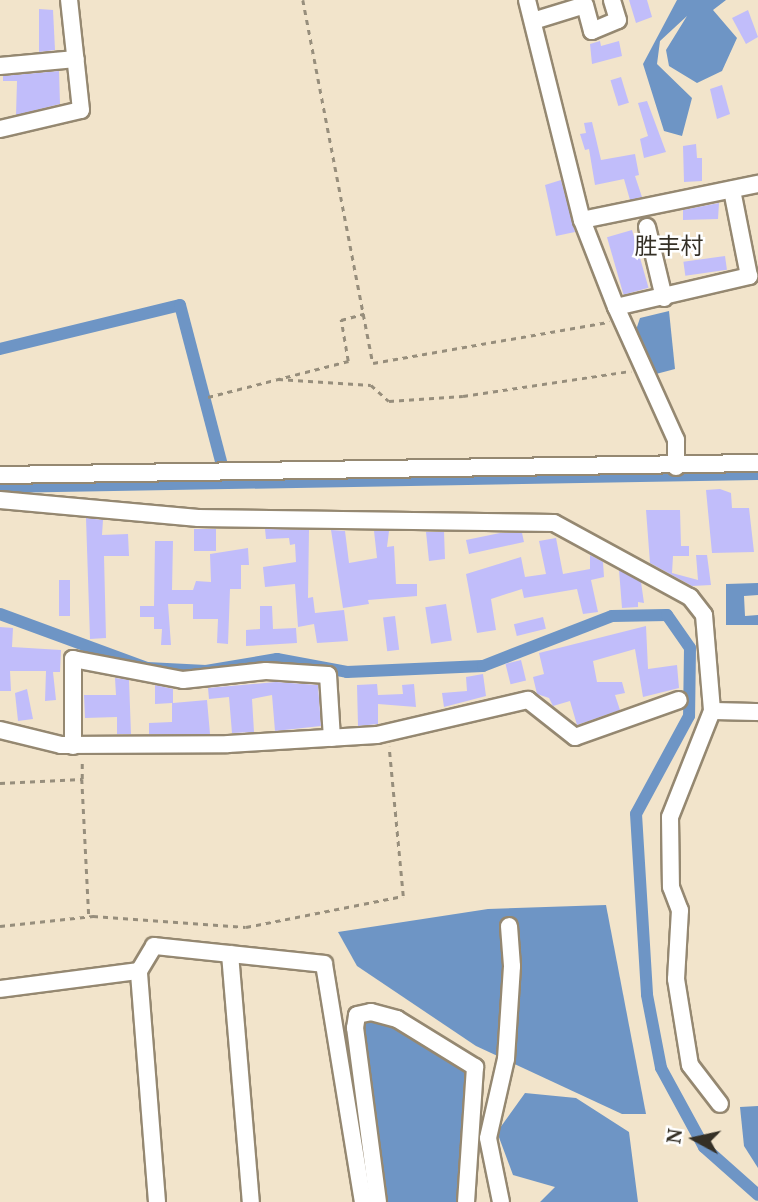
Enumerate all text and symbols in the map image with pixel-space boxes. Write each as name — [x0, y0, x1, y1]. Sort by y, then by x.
district label: 胜丰村 — [635, 231, 703, 259]
north arrow — [660, 1104, 730, 1174]
text: N — [660, 1127, 688, 1145]

